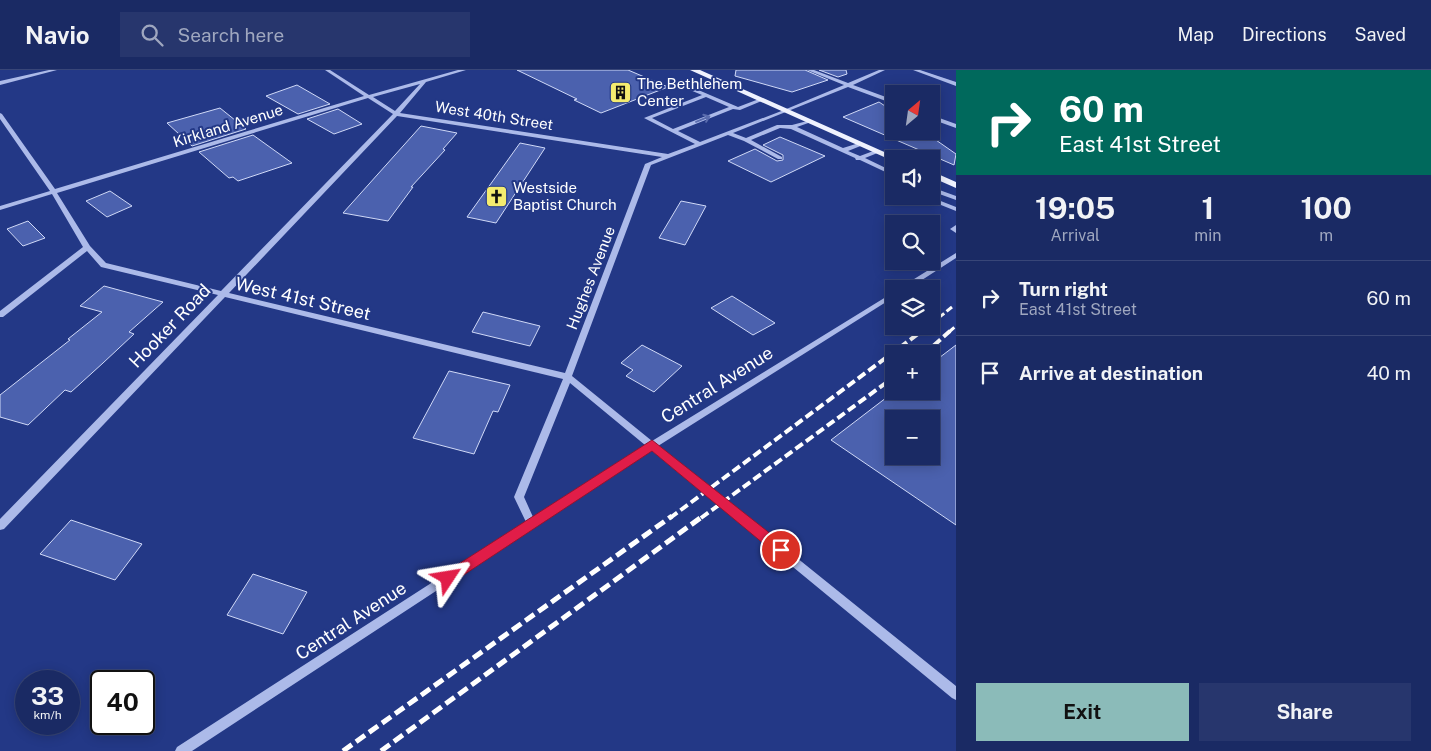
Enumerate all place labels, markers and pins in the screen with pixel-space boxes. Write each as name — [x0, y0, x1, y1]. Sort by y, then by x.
place label: The Bethlehem Center — [637, 75, 742, 109]
building icon: The Bethlehem Center — [609, 81, 633, 105]
place label: Westside Baptist Church — [513, 179, 617, 213]
church icon: Westside Baptist Church — [485, 185, 509, 209]
pin — [760, 529, 802, 571]

